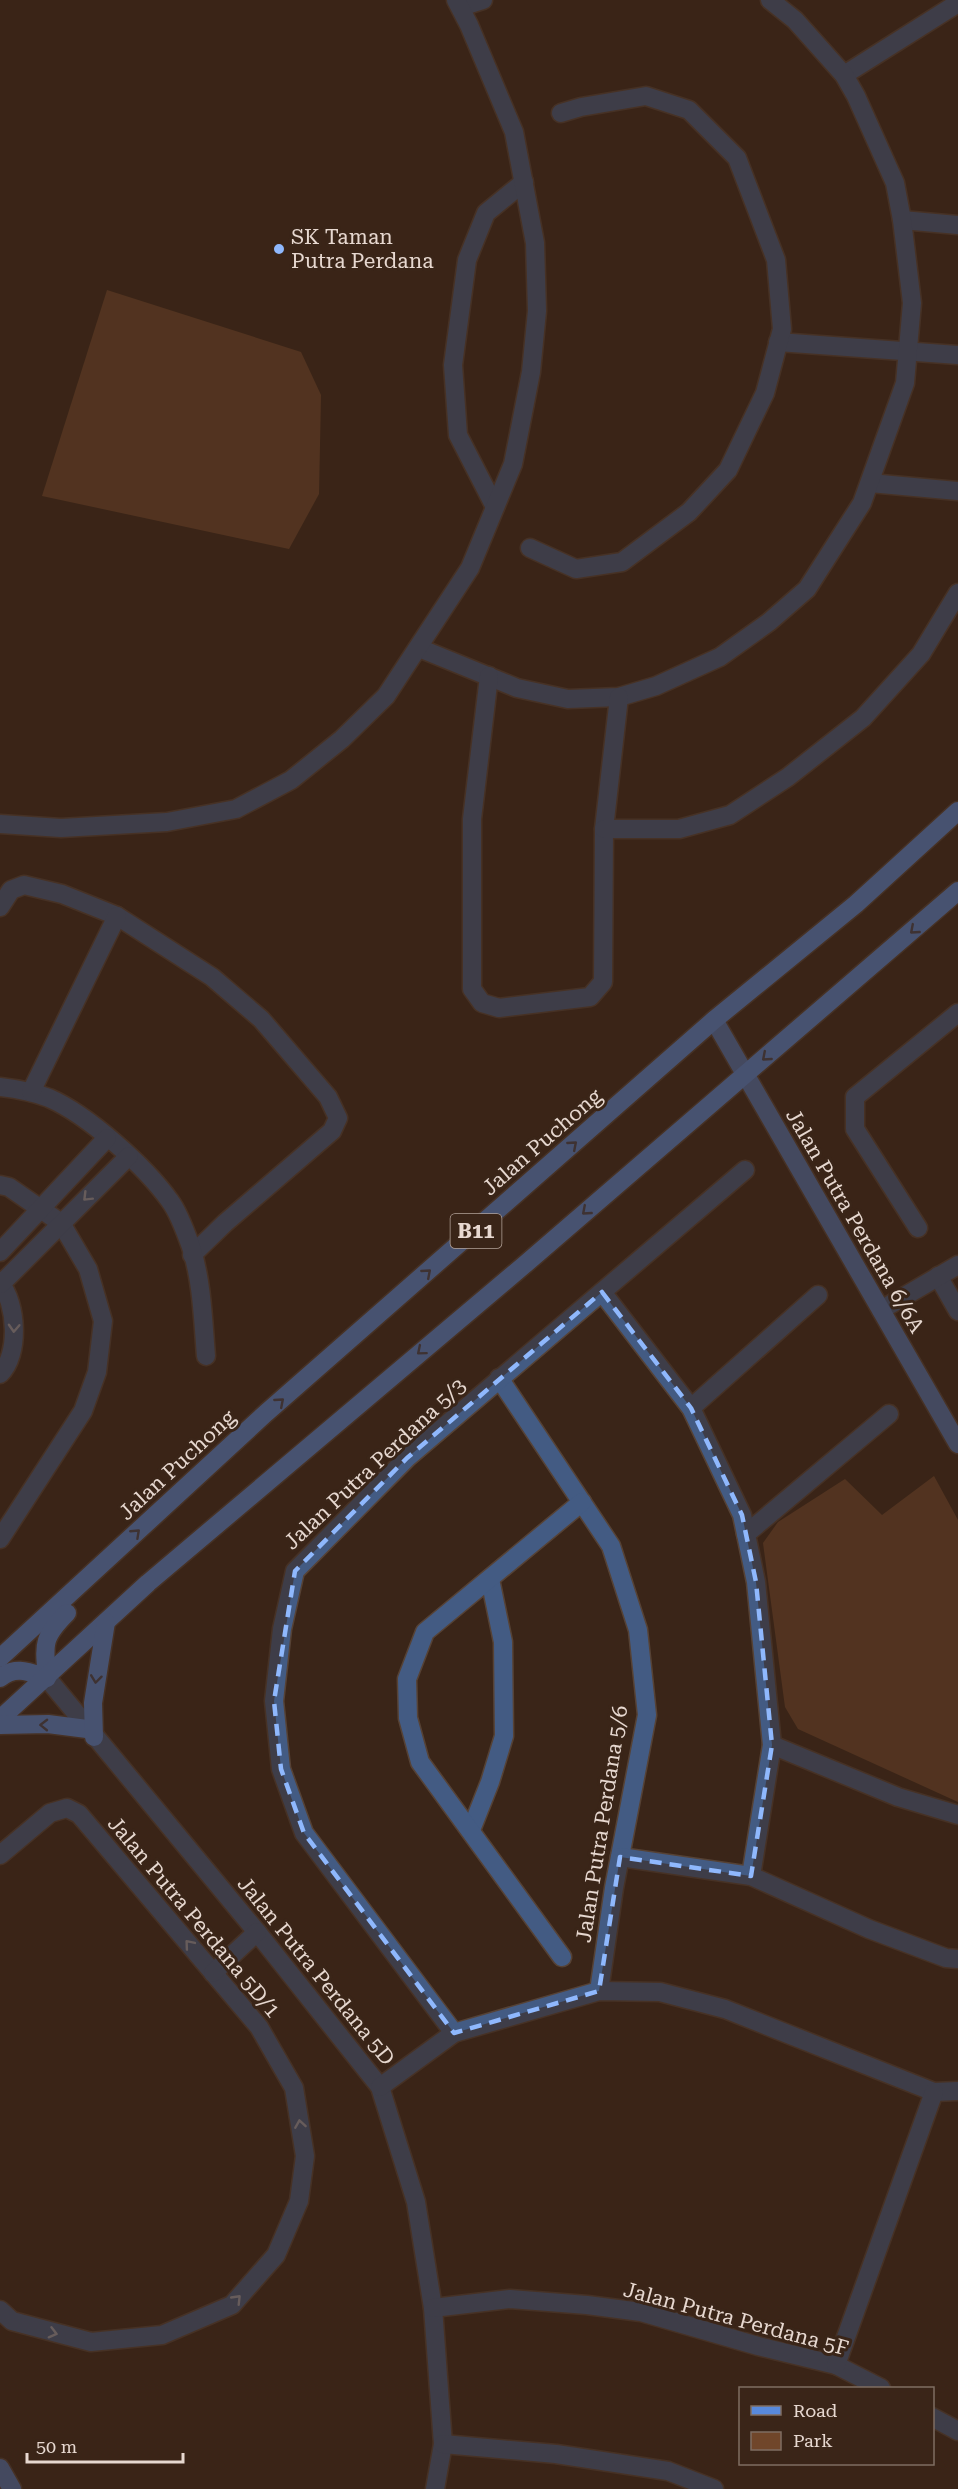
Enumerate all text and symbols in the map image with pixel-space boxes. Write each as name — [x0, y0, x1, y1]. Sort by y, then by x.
place label: SK Taman Putra Perdana — [291, 225, 434, 273]
marker: SK Taman Putra Perdana — [272, 242, 286, 256]
one-way arrow — [910, 923, 921, 934]
one-way arrow — [762, 1050, 773, 1061]
street label: Jalan Puchong — [478, 1084, 607, 1200]
street label: Jalan Putra Perdana 6/6A — [781, 1105, 929, 1337]
one-way arrow — [566, 1141, 577, 1152]
one-way arrow — [84, 1190, 95, 1201]
one-way arrow — [582, 1204, 593, 1215]
road number: B11 — [450, 1214, 502, 1248]
one-way arrow — [420, 1269, 431, 1280]
one-way arrow — [7, 1324, 20, 1333]
one-way arrow — [417, 1344, 428, 1355]
street label: Jalan Putra Perdana 5/3 — [279, 1373, 471, 1555]
one-way arrow — [273, 1398, 284, 1409]
street label: Jalan Puchong — [114, 1405, 240, 1525]
one-way arrow — [130, 1529, 140, 1540]
one-way arrow — [91, 1674, 103, 1684]
street label: Jalan Putra Perdana 5/6 — [571, 1704, 633, 1944]
one-way arrow — [39, 1718, 48, 1731]
street label: Jalan Putra Perdana 5D/1 — [103, 1812, 285, 2022]
street label: Jalan Putra Perdana 5D — [233, 1872, 399, 2070]
one-way arrow — [185, 1940, 196, 1951]
one-way arrow — [294, 2120, 306, 2129]
street label: Jalan Putra Perdana 5F — [621, 2277, 851, 2361]
one-way arrow — [230, 2295, 241, 2306]
one-way arrow — [47, 2326, 58, 2338]
legend — [739, 2387, 934, 2465]
text: Road — [793, 2400, 838, 2421]
scale bar — [27, 2426, 183, 2464]
text: Park — [793, 2430, 833, 2451]
text: 50 m — [36, 2436, 77, 2457]

